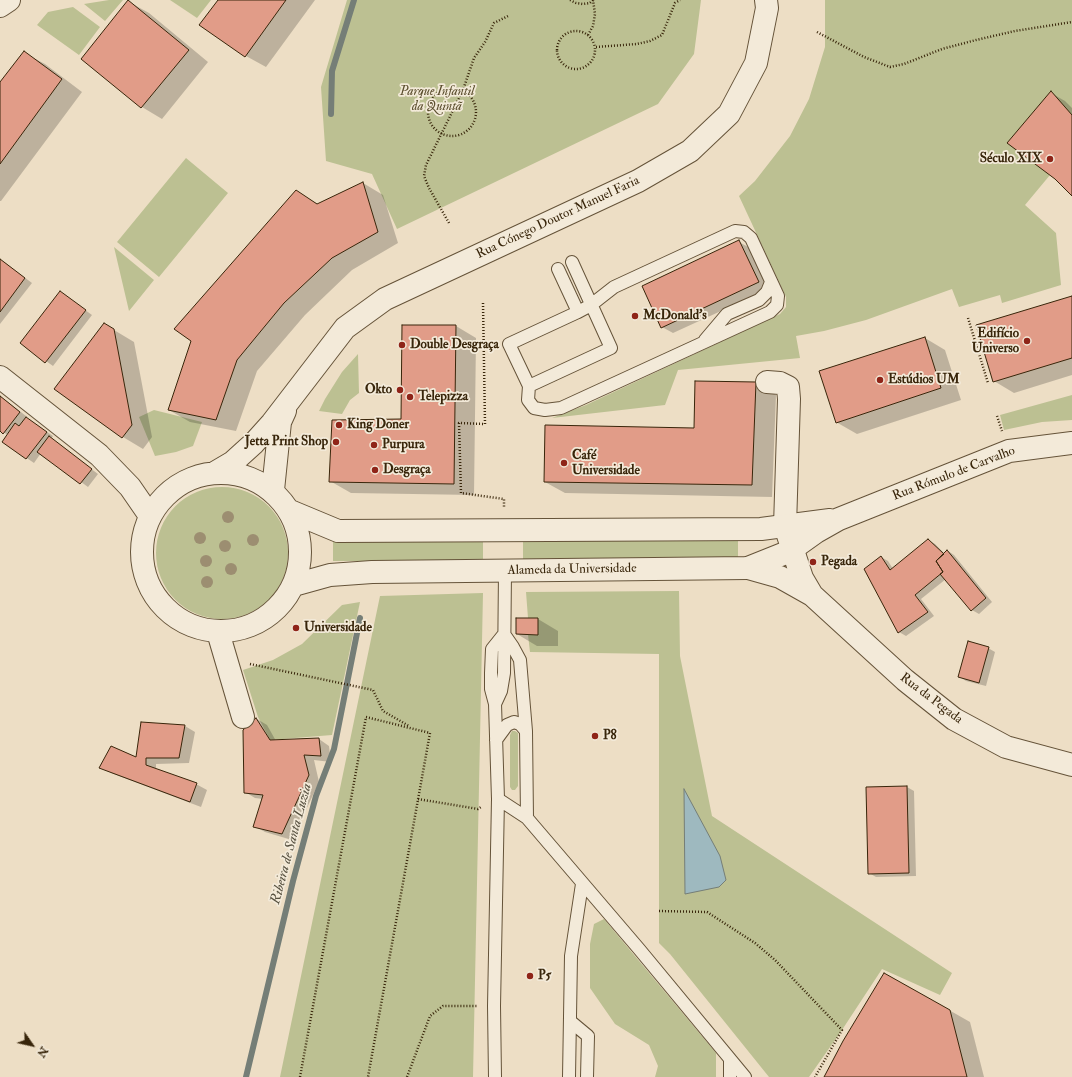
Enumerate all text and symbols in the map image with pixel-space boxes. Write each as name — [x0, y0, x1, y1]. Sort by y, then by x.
park label: Parque Infantil da Quintã — [400, 84, 474, 115]
place label: Século XIX — [980, 151, 1042, 167]
marker: Século XIX — [1045, 154, 1055, 164]
street label: Rua Cónego Doutor Manuel Faria — [474, 173, 642, 263]
place label: McDonald's — [643, 308, 707, 324]
marker: McDonald's — [630, 311, 640, 321]
place label: Edifício Universo — [972, 326, 1019, 357]
marker: Edifício Universo — [1022, 336, 1032, 346]
place label: Double Desgraça — [410, 337, 499, 353]
marker: Double Desgraça — [397, 340, 407, 350]
place label: Estúdios UM — [888, 372, 959, 388]
marker: Estúdios UM — [875, 375, 885, 385]
place label: Okto — [365, 382, 392, 398]
marker: Okto — [395, 385, 405, 395]
place label: Telepizza — [418, 389, 468, 405]
marker: Telepizza — [405, 392, 415, 402]
place label: King Doner — [347, 417, 409, 433]
marker: King Doner — [334, 420, 344, 430]
place label: Jetta Print Shop — [245, 434, 328, 450]
marker: Jetta Print Shop — [331, 437, 341, 447]
place label: Purpura — [382, 437, 425, 453]
marker: Purpura — [369, 440, 379, 450]
street label: Rua Rómulo de Carvalho — [891, 443, 1017, 505]
place label: Café Universidade — [572, 448, 640, 479]
marker: Café Universidade — [559, 458, 569, 468]
place label: Desgraça — [383, 462, 431, 478]
marker: Desgraça — [370, 465, 380, 475]
place label: Pegada — [821, 554, 857, 570]
marker: Pegada — [808, 557, 818, 567]
street label: Alameda da Universidade — [507, 561, 637, 579]
place label: Universidade — [304, 620, 372, 636]
marker: Universidade — [291, 623, 301, 633]
street label: Rua da Pegada — [896, 670, 966, 728]
place label: P8 — [603, 728, 617, 744]
marker: P8 — [590, 731, 600, 741]
water label: Ribeira de Santa Luzia — [268, 782, 316, 906]
place label: P5 — [538, 968, 551, 984]
marker: P5 — [525, 971, 535, 981]
north arrow — [12, 1025, 52, 1065]
text: N — [34, 1044, 51, 1060]

